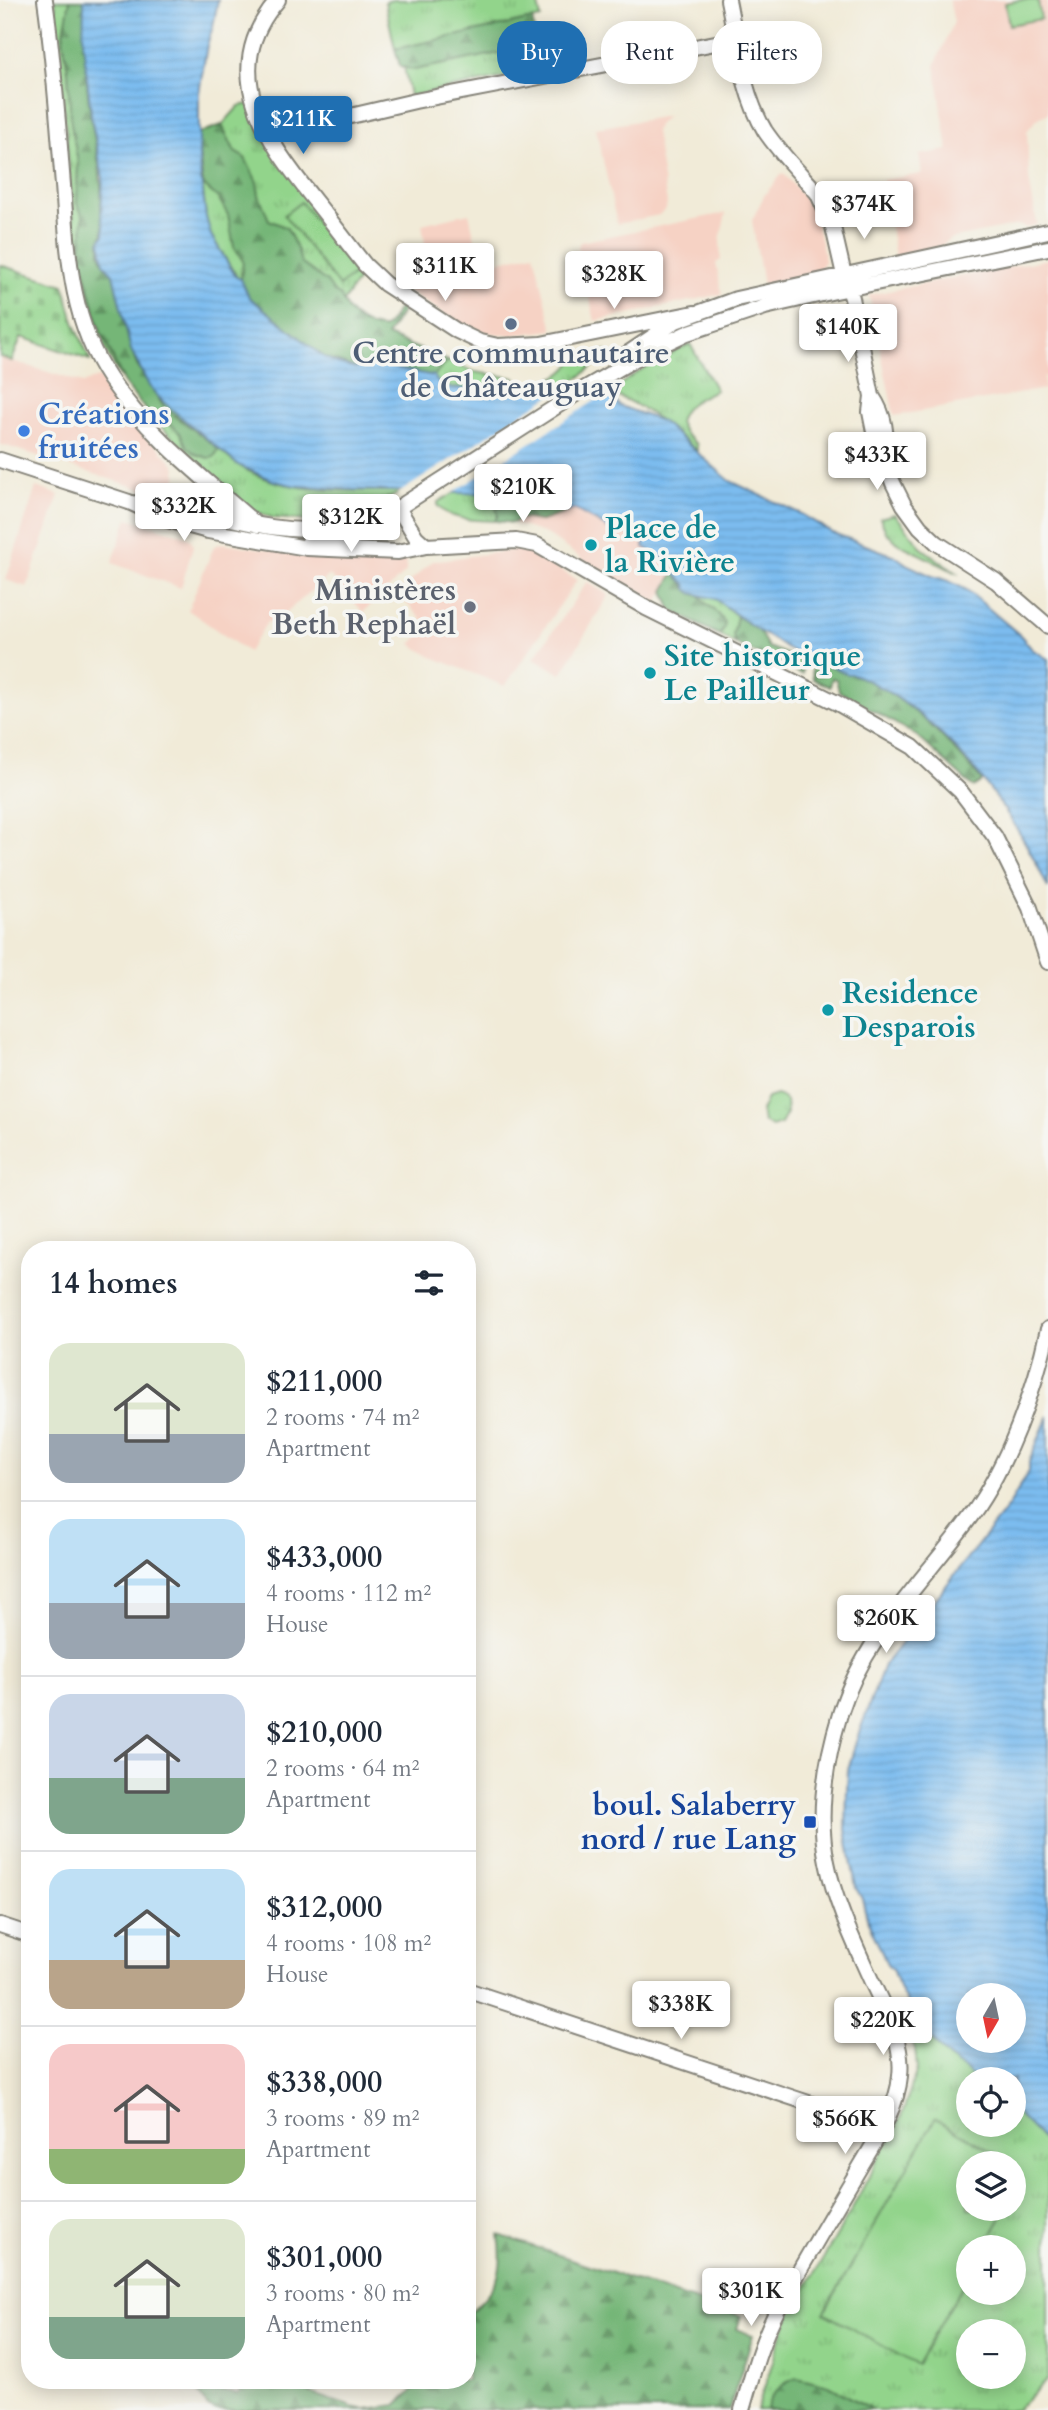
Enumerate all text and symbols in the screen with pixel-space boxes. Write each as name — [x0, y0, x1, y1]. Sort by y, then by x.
chip: Buy — [497, 21, 587, 84]
chip: Rent — [601, 21, 698, 84]
chip: Filters — [712, 21, 822, 84]
pin: $211K — [254, 96, 352, 156]
text: $211K — [270, 103, 336, 134]
pin: $374K — [815, 182, 913, 241]
text: $374K — [831, 188, 897, 219]
pin: $311K — [396, 244, 494, 303]
text: $311K — [412, 250, 478, 281]
pin: $328K — [565, 252, 663, 311]
text: $328K — [581, 258, 647, 289]
pin: $140K — [799, 304, 897, 364]
text: $140K — [815, 311, 881, 342]
marker: Centre communautaire de Châteauguay — [503, 316, 519, 332]
place label: Centre communautaire de Châteauguay — [352, 333, 670, 408]
place label: Créations fruitées — [38, 394, 170, 469]
marker: Créations fruitées — [16, 423, 32, 439]
pin: $433K — [828, 433, 926, 492]
text: $433K — [844, 439, 910, 470]
pin: $210K — [474, 464, 572, 524]
text: $210K — [490, 471, 556, 502]
pin: $332K — [135, 484, 233, 543]
text: $332K — [151, 490, 217, 521]
pin: $312K — [302, 494, 400, 554]
text: $312K — [318, 501, 384, 532]
place label: Place de la Rivière — [605, 508, 735, 583]
marker: Place de la Rivière — [583, 537, 599, 553]
place label: Ministères Beth Rephaël — [271, 570, 456, 645]
marker: Ministères Beth Rephaël — [462, 599, 478, 615]
place label: Site historique Le Pailleur — [664, 636, 861, 711]
marker: Site historique Le Pailleur — [642, 665, 658, 681]
place label: Residence Desparois — [842, 973, 979, 1048]
marker: Residence Desparois — [820, 1002, 836, 1018]
text: 14 homes — [49, 1263, 178, 1304]
icon: filters — [410, 1264, 448, 1302]
text: $211,000 — [266, 1361, 382, 1402]
icon: home — [105, 1371, 189, 1455]
text: 2 rooms · 74 m² — [266, 1402, 419, 1433]
text: Apartment — [266, 1433, 370, 1464]
text: $433,000 — [266, 1537, 382, 1578]
icon: home — [105, 1547, 189, 1631]
text: 4 rooms · 112 m² — [266, 1578, 431, 1609]
pin: $260K — [837, 1596, 935, 1655]
text: $260K — [853, 1602, 919, 1633]
text: House — [266, 1609, 328, 1640]
text: $210,000 — [266, 1712, 382, 1753]
icon: home — [105, 1722, 189, 1806]
text: 2 rooms · 64 m² — [266, 1753, 419, 1784]
text: Apartment — [266, 1784, 370, 1815]
place label: boul. Salaberry nord / rue Lang — [581, 1785, 796, 1860]
marker: boul. Salaberry nord / rue Lang — [802, 1814, 818, 1830]
text: $312,000 — [266, 1887, 382, 1928]
icon: home — [105, 1897, 189, 1981]
text: 4 rooms · 108 m² — [266, 1928, 431, 1959]
text: House — [266, 1959, 328, 1990]
pin: $338K — [632, 1982, 730, 2041]
north arrow — [956, 1983, 1026, 2053]
map controls — [956, 1983, 1026, 2389]
text: $338K — [648, 1988, 714, 2019]
pin: $220K — [834, 1997, 932, 2057]
text: $220K — [850, 2004, 916, 2035]
text: $338,000 — [266, 2062, 382, 2103]
button: locate — [956, 2067, 1026, 2137]
icon: home — [105, 2072, 189, 2156]
pin: $566K — [796, 2096, 894, 2156]
text: 3 rooms · 89 m² — [266, 2103, 419, 2134]
text: $566K — [812, 2103, 878, 2134]
text: Apartment — [266, 2134, 370, 2165]
button: layers — [956, 2151, 1026, 2221]
button: + — [956, 2235, 1026, 2305]
text: $301,000 — [266, 2237, 382, 2278]
icon: home — [105, 2247, 189, 2331]
pin: $301K — [702, 2268, 800, 2328]
text: $301K — [718, 2275, 784, 2306]
text: 3 rooms · 80 m² — [266, 2278, 419, 2309]
text: Apartment — [266, 2309, 370, 2340]
button: − — [956, 2319, 1026, 2389]

